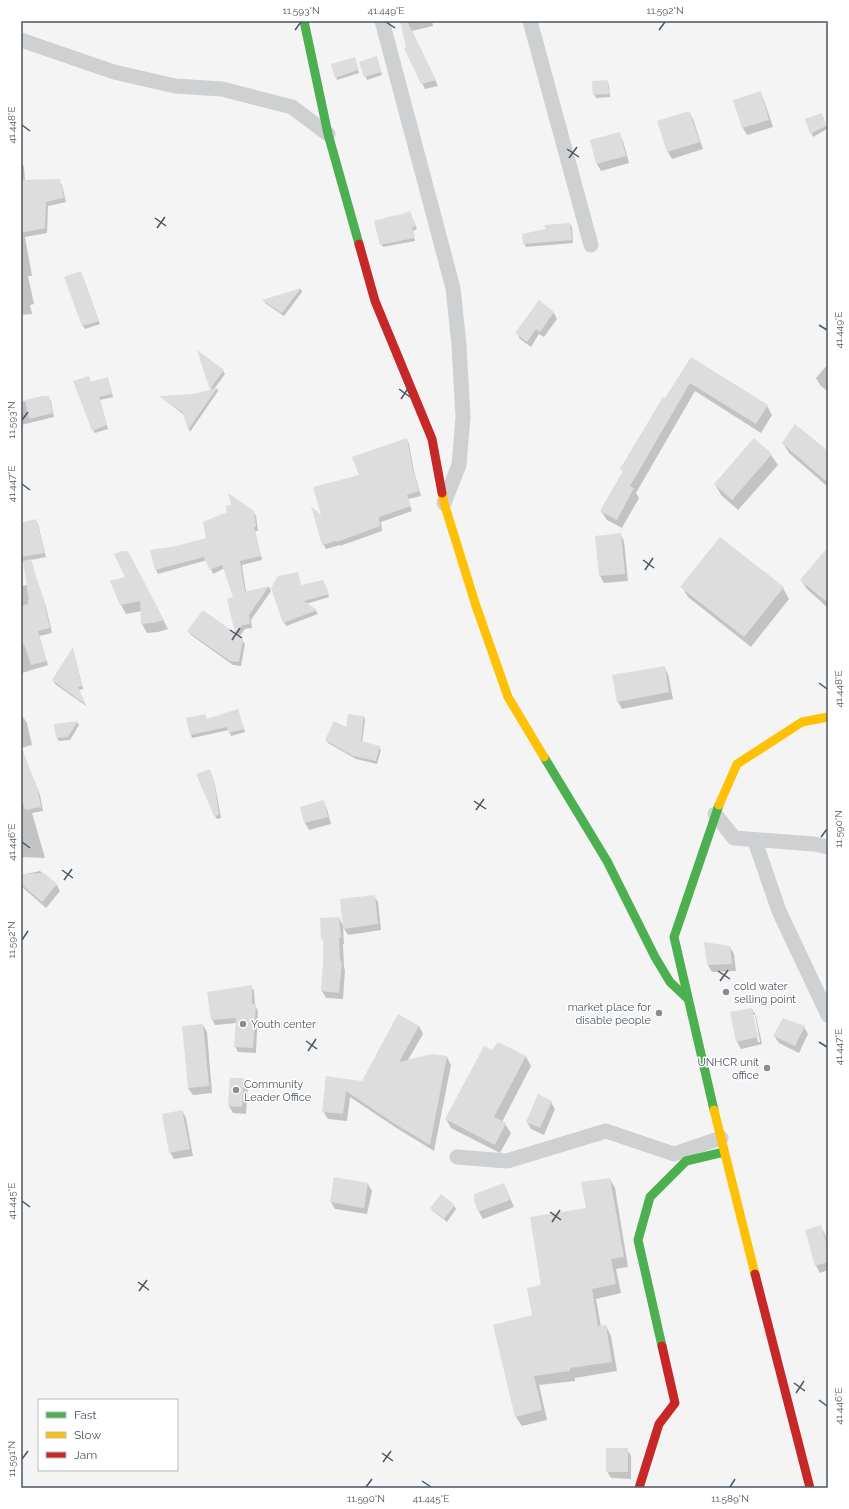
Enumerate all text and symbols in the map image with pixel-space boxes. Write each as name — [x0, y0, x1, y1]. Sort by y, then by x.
text: 11.593°N — [282, 5, 320, 16]
text: 41.449°E — [368, 5, 404, 16]
text: 11.592°N — [646, 5, 684, 16]
text: 41.448°E — [6, 106, 17, 144]
text: 41.449°E — [833, 312, 844, 348]
text: 11.593°N — [6, 401, 17, 439]
text: 41.447°E — [6, 466, 17, 502]
text: 41.448°E — [833, 670, 844, 708]
text: 11.590°N — [833, 810, 844, 848]
text: 41.446°E — [6, 823, 17, 861]
text: 11.592°N — [6, 921, 17, 959]
place label: cold water selling point — [734, 980, 796, 1006]
marker: cold water selling point — [721, 987, 731, 997]
place label: market place for disable people — [568, 1001, 652, 1027]
marker: market place for disable people — [654, 1008, 664, 1018]
place label: Youth center — [251, 1018, 316, 1031]
marker: Youth center — [238, 1019, 248, 1029]
text: 41.447°E — [833, 1029, 844, 1065]
place label: UNHCR unit office — [698, 1056, 760, 1082]
marker: UNHCR unit office — [762, 1063, 772, 1073]
place label: Community Leader Office — [244, 1078, 312, 1104]
marker: Community Leader Office — [231, 1085, 241, 1095]
text: 41.445°E — [6, 1183, 17, 1219]
text: 41.446°E — [833, 1387, 844, 1425]
legend — [38, 1399, 178, 1471]
text: Fast — [74, 1408, 97, 1422]
text: Slow — [74, 1428, 101, 1442]
text: 11.591°N — [6, 1441, 17, 1477]
text: Jam — [74, 1448, 97, 1462]
text: 11.590°N — [347, 1493, 385, 1504]
text: 41.445°E — [413, 1493, 449, 1504]
text: 11.589°N — [711, 1493, 749, 1504]

